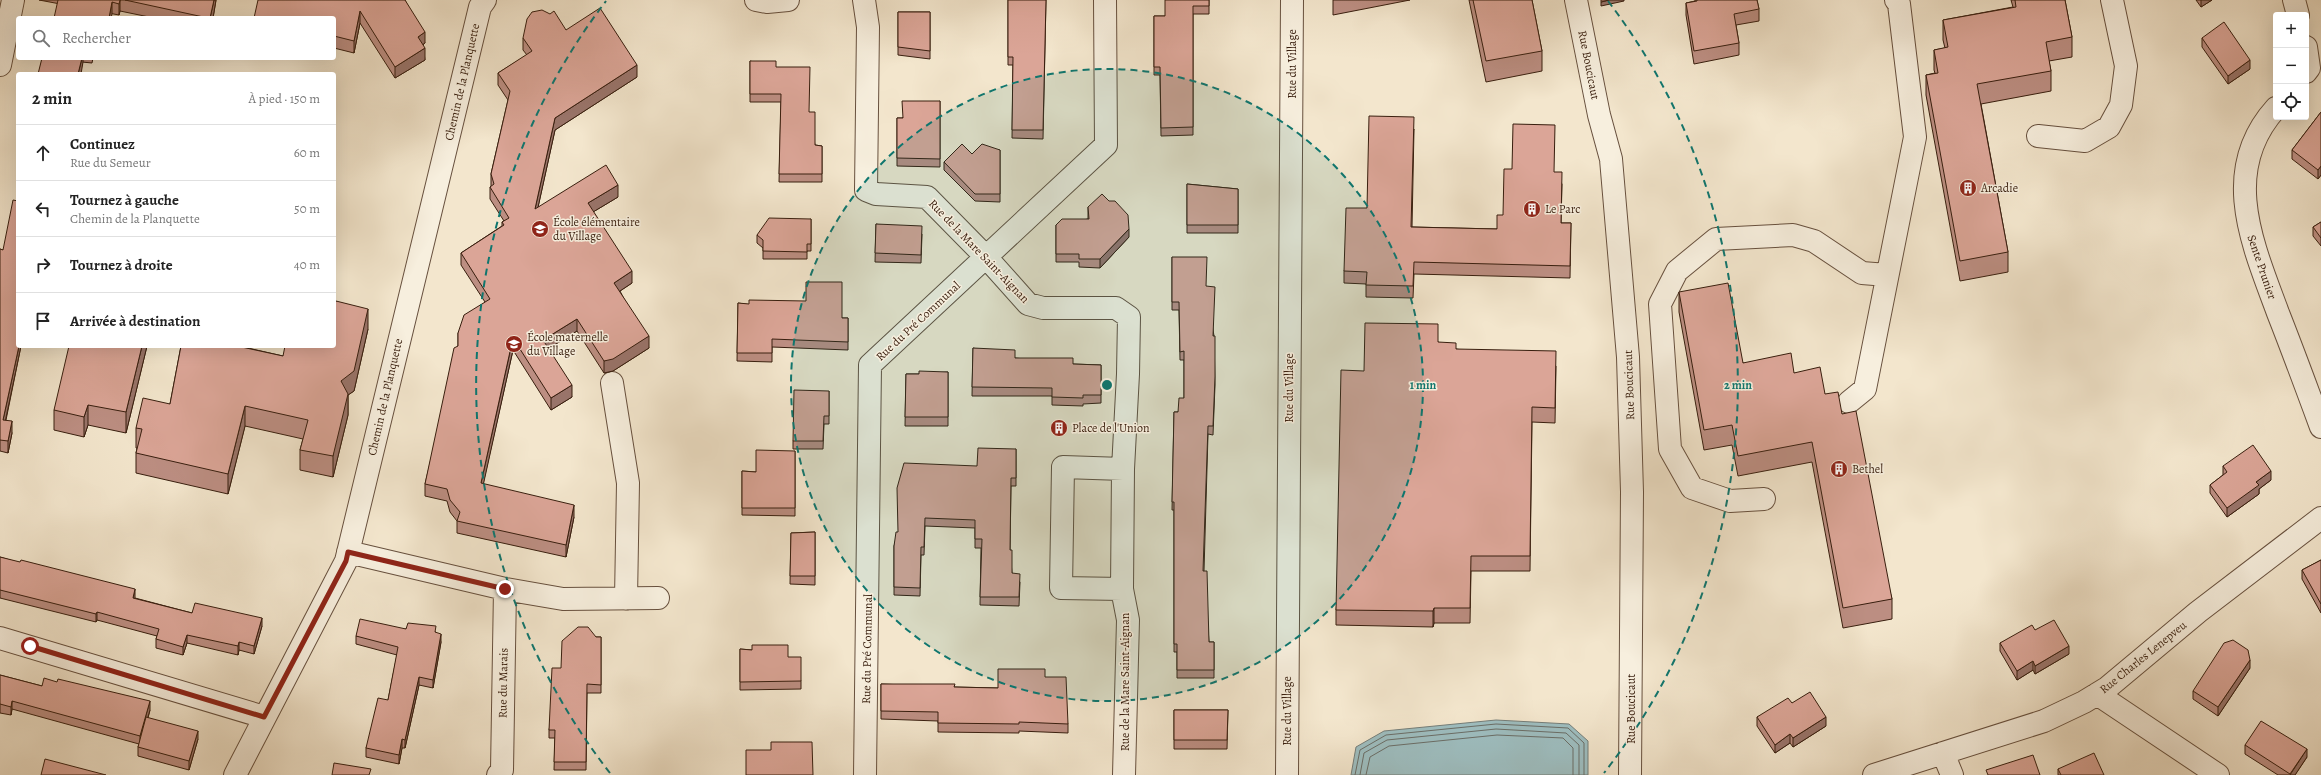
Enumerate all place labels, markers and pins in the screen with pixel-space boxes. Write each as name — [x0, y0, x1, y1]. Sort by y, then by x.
building icon: Arcadie — [1958, 178, 1978, 198]
place label: Arcadie — [1980, 180, 2018, 196]
building icon: Le Parc — [1522, 199, 1542, 219]
place label: Le Parc — [1545, 201, 1580, 217]
place label: École élémentaire du Village — [553, 214, 640, 244]
school or university icon: École élémentaire du Village — [530, 219, 550, 239]
place label: École maternelle du Village — [527, 329, 608, 359]
school or university icon: École maternelle du Village — [504, 334, 524, 354]
centre of rings — [1100, 378, 1114, 392]
building icon: Place de l'Union — [1049, 418, 1069, 438]
place label: Place de l'Union — [1072, 420, 1150, 436]
building icon: Bethel — [1829, 459, 1849, 479]
place label: Bethel — [1852, 461, 1883, 477]

